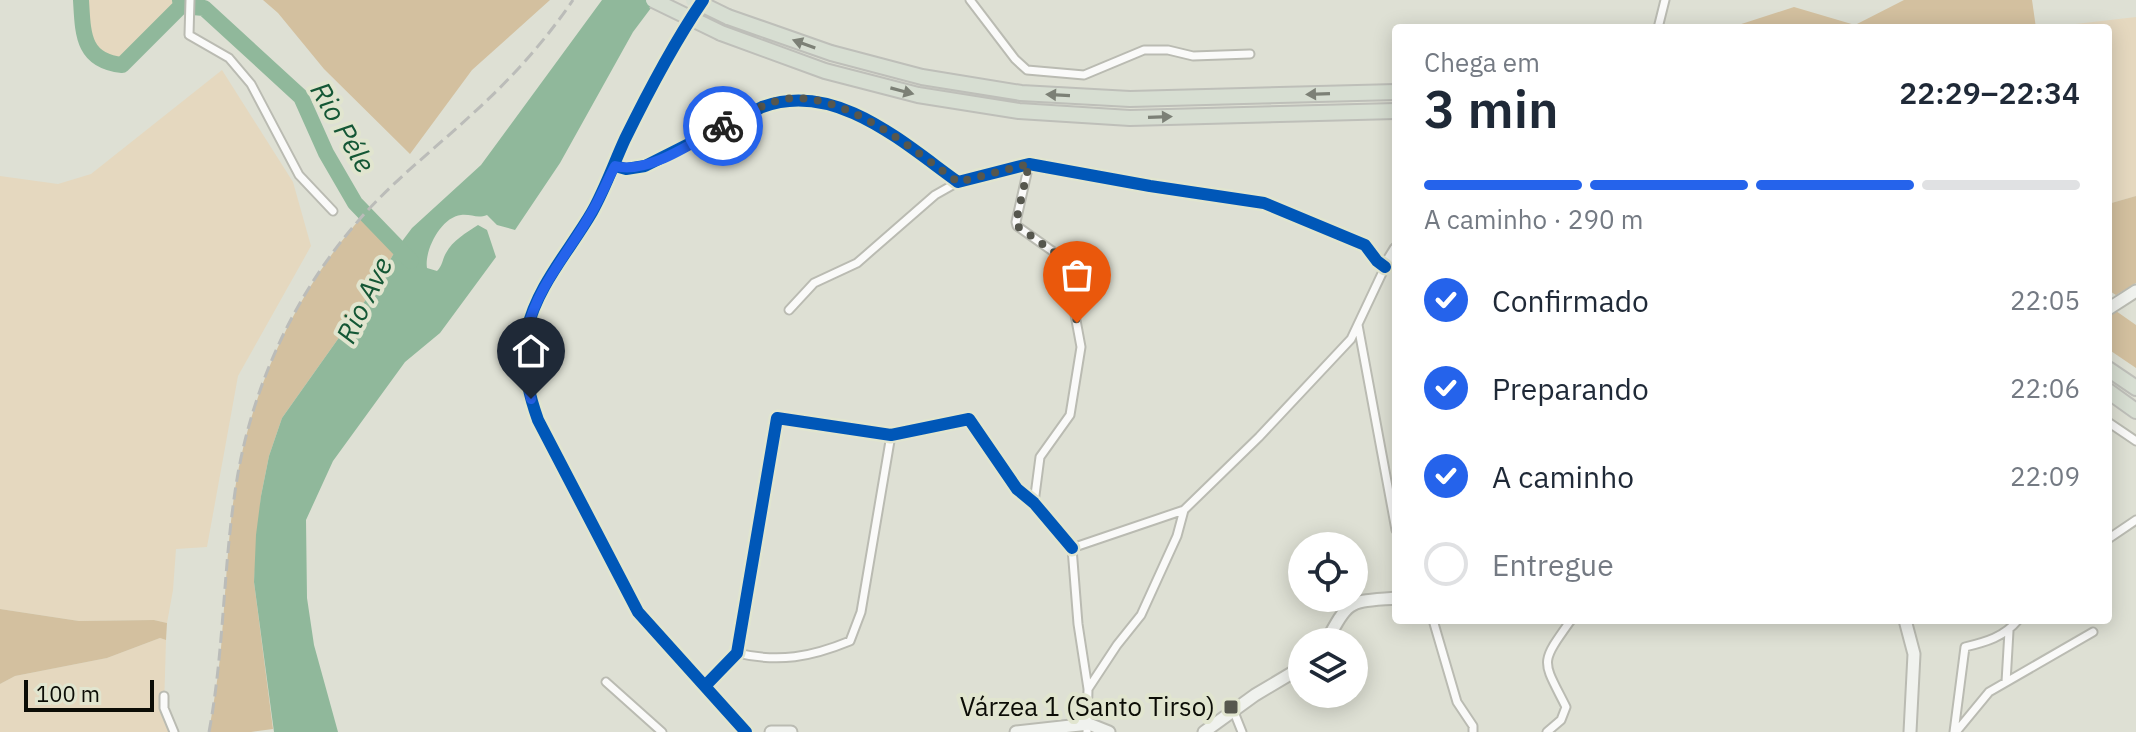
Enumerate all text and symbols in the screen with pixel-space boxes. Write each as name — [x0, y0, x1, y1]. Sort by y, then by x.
one-way arrow — [792, 37, 816, 50]
text: Chega em — [1424, 45, 1540, 79]
text: 22:29–22:34 — [1899, 73, 2080, 112]
water label: Rio Péle — [303, 75, 384, 179]
text: 3 min — [1424, 75, 1559, 142]
courier — [683, 86, 763, 166]
one-way arrow — [889, 86, 914, 98]
one-way arrow — [1305, 87, 1330, 100]
one-way arrow — [1045, 88, 1070, 101]
icon: bike — [701, 104, 745, 148]
one-way arrow — [1148, 111, 1173, 123]
text: A caminho · 290 m — [1424, 202, 1643, 236]
pin — [1043, 241, 1111, 323]
water label: Rio Ave — [327, 251, 400, 349]
icon: bag — [1055, 253, 1099, 297]
icon: check — [1424, 278, 1468, 322]
text: Confirmado — [1492, 281, 1649, 320]
text: 22:05 — [2010, 283, 2080, 317]
pin — [497, 317, 565, 399]
icon: home — [509, 329, 553, 373]
icon: check — [1424, 366, 1468, 410]
text: Preparando — [1492, 369, 1649, 408]
text: 22:06 — [2010, 371, 2080, 405]
icon: check — [1424, 454, 1468, 498]
text: A caminho — [1492, 457, 1634, 496]
text: 22:09 — [2010, 459, 2080, 493]
map controls — [1288, 532, 1368, 708]
button: locate — [1288, 532, 1368, 612]
text: Entregue — [1492, 545, 1614, 584]
button: layers — [1288, 628, 1368, 708]
scale bar — [24, 676, 154, 712]
text: 100 m — [36, 679, 100, 708]
place label: Várzea 1 (Santo Tirso) — [960, 689, 1215, 723]
marker: Várzea 1 (Santo Tirso) — [1222, 698, 1240, 716]

